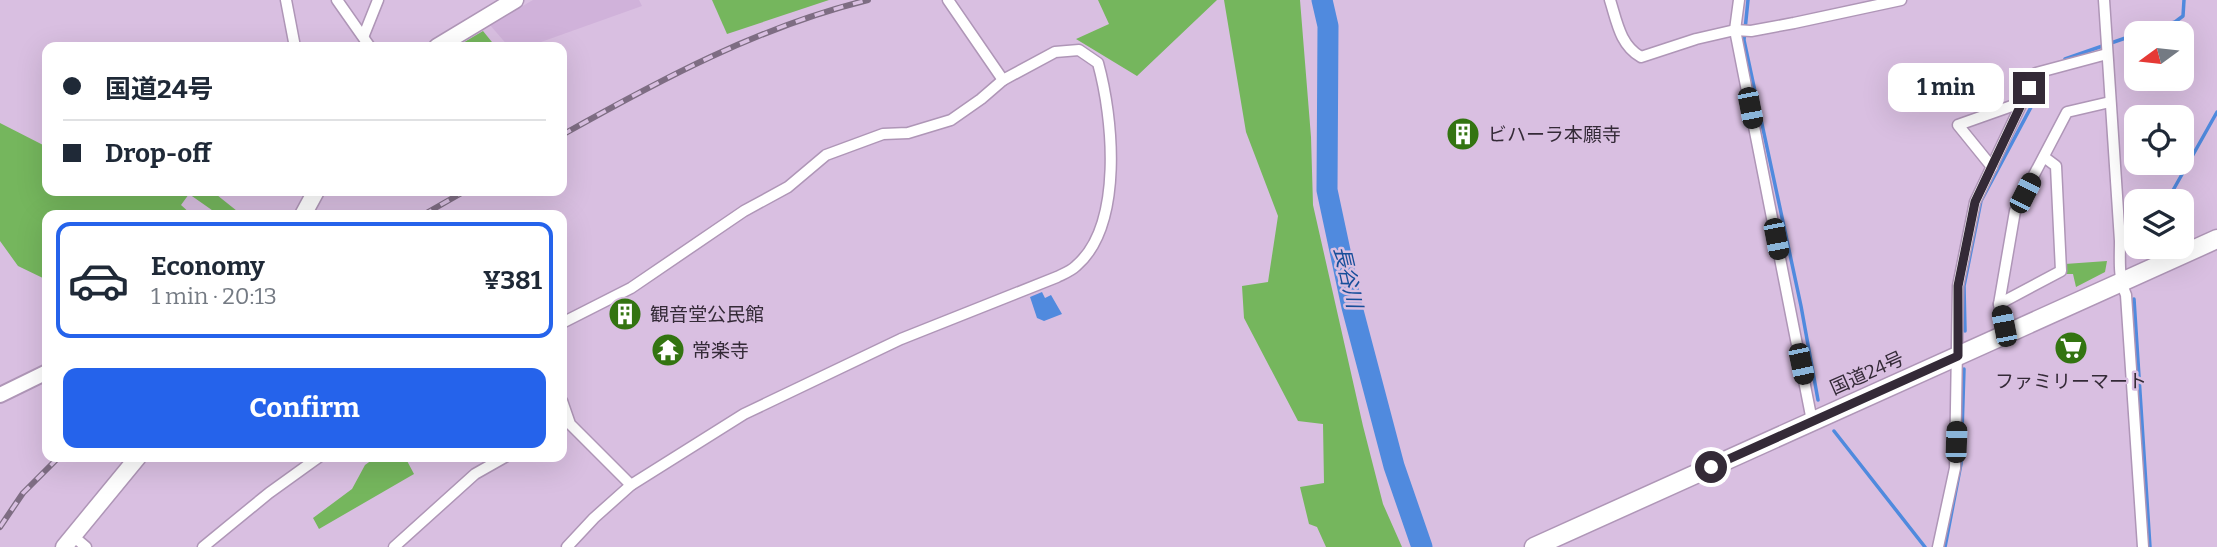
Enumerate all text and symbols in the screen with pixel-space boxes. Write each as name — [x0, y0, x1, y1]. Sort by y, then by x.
north arrow — [2124, 21, 2194, 91]
map controls — [2124, 21, 2194, 259]
callout: 1 min — [1889, 64, 2004, 112]
route end — [2013, 72, 2045, 104]
text: 1 min — [1917, 73, 1975, 101]
text: 国道24号 — [105, 74, 213, 105]
car — [1736, 85, 1765, 131]
button: locate — [2124, 105, 2194, 175]
building icon: ビハーラ本願寺 — [1444, 115, 1482, 153]
place label: ビハーラ本願寺 — [1488, 123, 1621, 146]
text: Drop-off — [105, 138, 211, 169]
car — [2007, 170, 2044, 216]
button: layers — [2124, 189, 2194, 259]
car — [1762, 216, 1791, 262]
water label: 長谷川 — [1328, 243, 1368, 313]
icon: car — [67, 249, 130, 312]
text: Economy — [151, 251, 265, 282]
text: ¥381 — [483, 265, 542, 296]
text: 1 min · 20:13 — [151, 282, 277, 310]
building icon: 観音堂公民館 — [606, 295, 644, 333]
place label: 観音堂公民館 — [650, 303, 764, 326]
car — [1990, 303, 2019, 349]
supermarket icon: ファミリーマート — [2052, 329, 2090, 367]
temple icon: 常楽寺 — [649, 331, 687, 369]
place label: 常楽寺 — [692, 339, 749, 362]
car — [1787, 341, 1816, 387]
street label: 国道24号 — [1826, 347, 1908, 399]
button: Confirm — [63, 368, 546, 448]
place label: ファミリーマート — [1995, 370, 2147, 393]
car — [1945, 421, 1968, 463]
route start — [1695, 451, 1727, 483]

